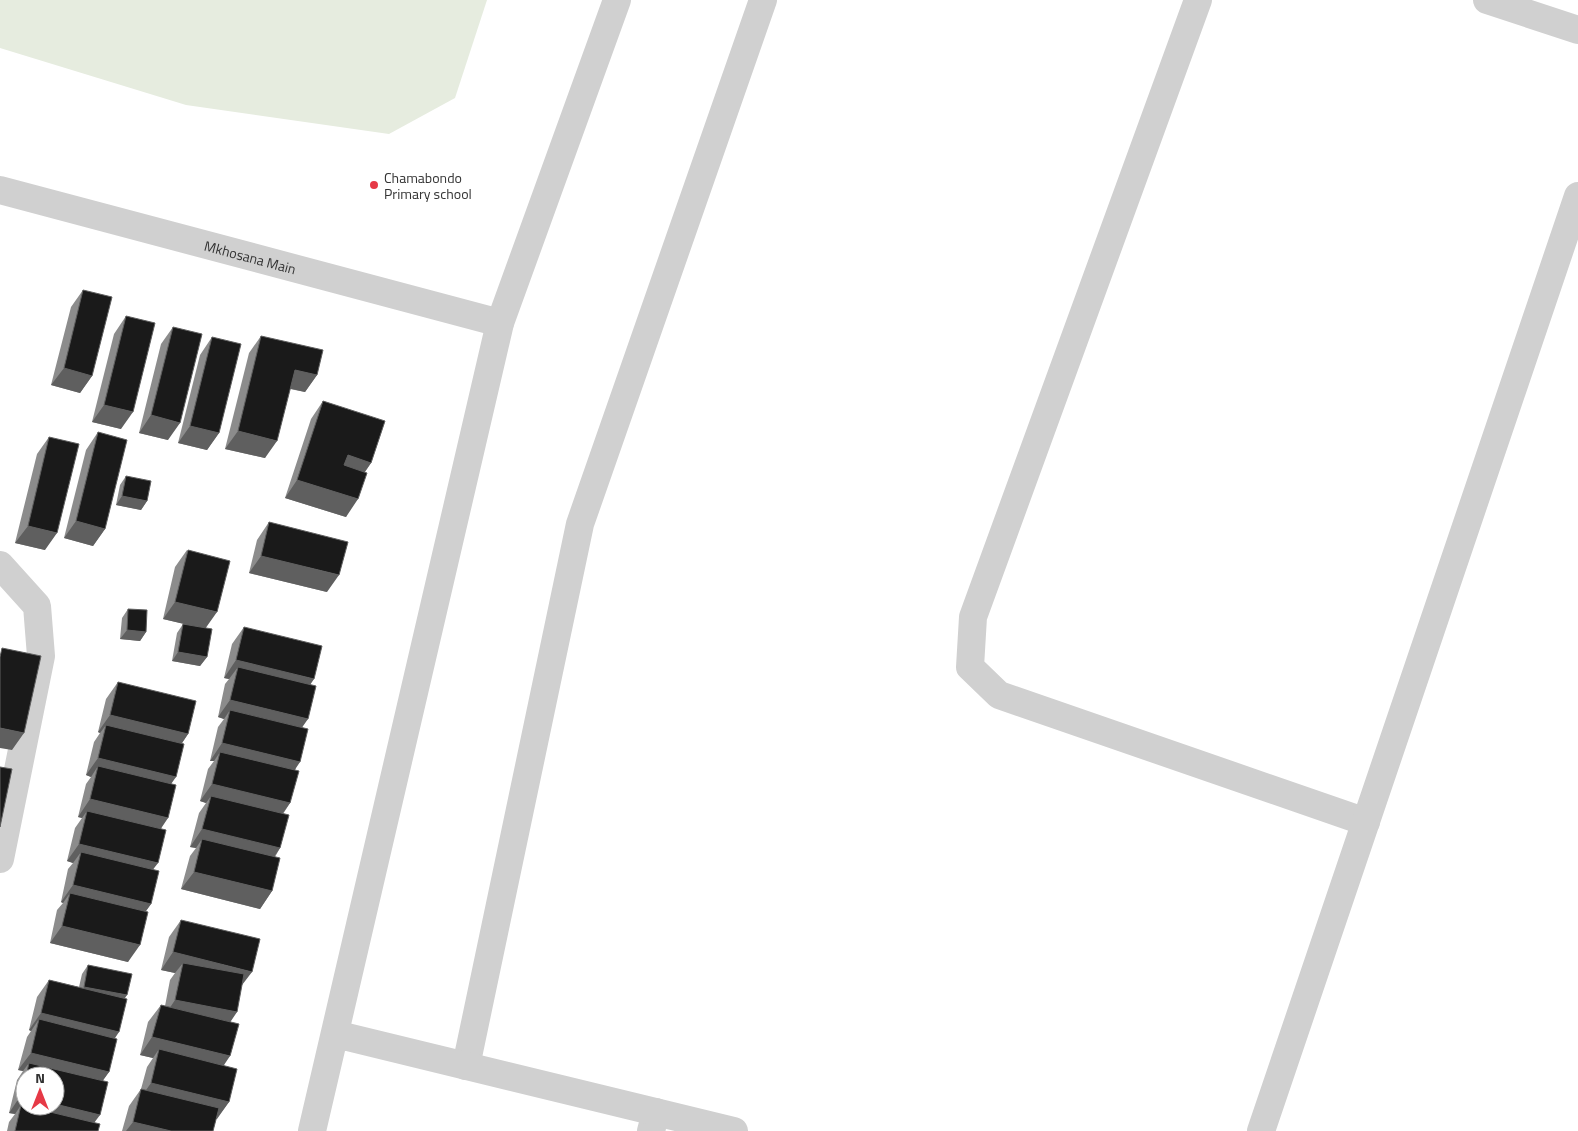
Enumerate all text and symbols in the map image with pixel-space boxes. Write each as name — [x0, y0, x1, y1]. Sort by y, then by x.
place label: Chamabondo Primary school — [384, 167, 472, 204]
marker: Chamabondo Primary school — [368, 179, 380, 191]
street label: Mkhosana Main — [202, 234, 298, 279]
north arrow — [15, 1066, 65, 1116]
text: N — [35, 1067, 45, 1088]

